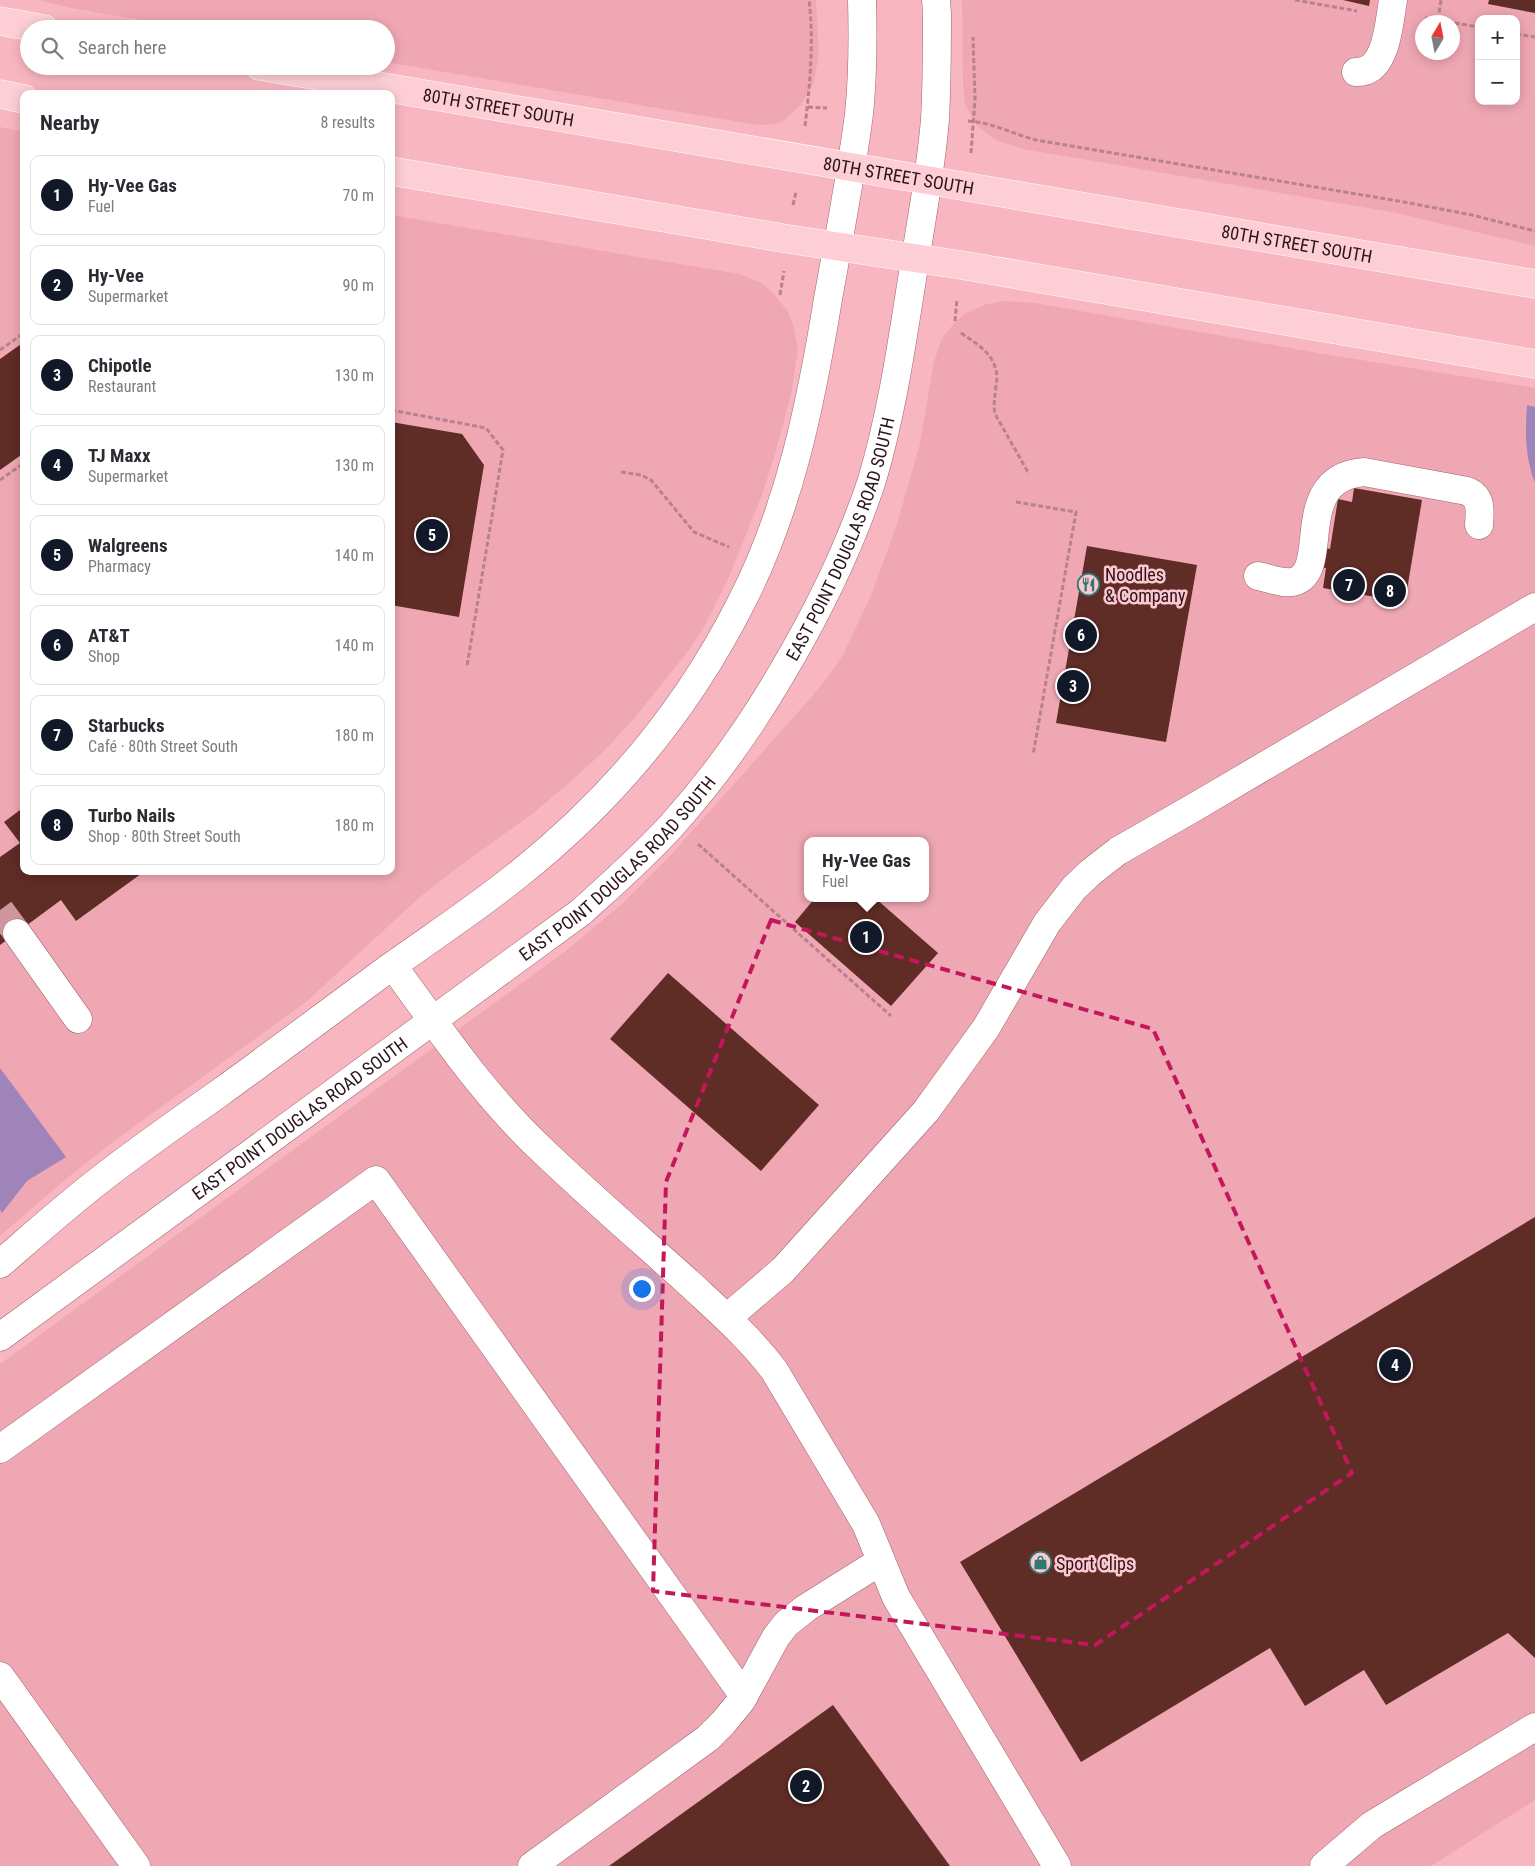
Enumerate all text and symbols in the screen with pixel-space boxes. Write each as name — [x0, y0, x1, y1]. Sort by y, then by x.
north arrow — [1415, 15, 1460, 60]
map controls — [1475, 15, 1520, 105]
button: + — [1475, 15, 1520, 60]
search box — [20, 20, 395, 75]
icon: search — [38, 34, 66, 62]
text: Search here — [78, 36, 166, 59]
button: − — [1475, 60, 1520, 105]
street label: 80TH STREET SOUTH — [421, 84, 576, 130]
text: Nearby — [40, 111, 99, 135]
text: 8 results — [320, 113, 375, 132]
street label: 80TH STREET SOUTH — [822, 152, 976, 198]
text: Hy-Vee Gas — [88, 174, 177, 197]
text: 1 — [53, 186, 61, 205]
text: 70 m — [342, 186, 374, 205]
text: Fuel — [88, 197, 114, 216]
street label: 80TH STREET SOUTH — [1220, 220, 1374, 267]
text: Hy-Vee — [88, 264, 144, 287]
text: 2 — [53, 276, 61, 295]
text: 90 m — [342, 276, 374, 295]
text: Supermarket — [88, 287, 168, 306]
text: Chipotle — [88, 354, 152, 377]
text: 3 — [53, 366, 61, 385]
text: 130 m — [335, 366, 374, 385]
text: Restaurant — [88, 377, 156, 396]
street label: EAST POINT DOUGLAS ROAD SOUTH — [781, 415, 898, 664]
text: TJ Maxx — [88, 444, 151, 467]
text: 4 — [53, 456, 61, 475]
text: 130 m — [335, 456, 374, 475]
text: Supermarket — [88, 467, 168, 486]
pin: 5 — [416, 516, 448, 554]
text: Walgreens — [88, 534, 168, 557]
text: 5 — [53, 546, 61, 565]
text: 140 m — [335, 546, 374, 565]
text: Pharmacy — [88, 557, 151, 576]
place label: Noodles & Company — [1105, 564, 1186, 606]
pin: 7 — [1333, 566, 1365, 604]
restaurant icon: Noodles & Company — [1077, 572, 1101, 596]
pin: 8 — [1374, 572, 1406, 610]
pin: 6 — [1065, 616, 1097, 654]
text: AT&T — [88, 624, 130, 647]
text: 6 — [53, 636, 61, 655]
text: 140 m — [335, 636, 374, 655]
text: Shop — [88, 647, 120, 666]
pin: 3 — [1057, 667, 1089, 705]
text: Starbucks — [88, 714, 165, 737]
text: 7 — [53, 726, 61, 745]
text: 180 m — [335, 726, 374, 745]
text: Café · 80th Street South — [88, 737, 238, 756]
street label: EAST POINT DOUGLAS ROAD SOUTH — [515, 772, 719, 965]
text: Turbo Nails — [88, 804, 175, 827]
text: 8 — [53, 816, 61, 835]
text: 180 m — [335, 816, 374, 835]
text: Shop · 80th Street South — [88, 827, 241, 846]
popup — [804, 837, 929, 902]
text: Hy-Vee Gas — [822, 849, 911, 872]
text: Fuel — [822, 872, 849, 891]
pin: 1 — [850, 918, 882, 956]
street label: EAST POINT DOUGLAS ROAD SOUTH — [188, 1032, 411, 1204]
your location — [629, 1276, 655, 1302]
pin: 4 — [1379, 1346, 1411, 1384]
shop icon: Sport Clips — [1028, 1551, 1052, 1575]
place label: Sport Clips — [1056, 1553, 1134, 1574]
pin: 2 — [790, 1767, 822, 1805]

